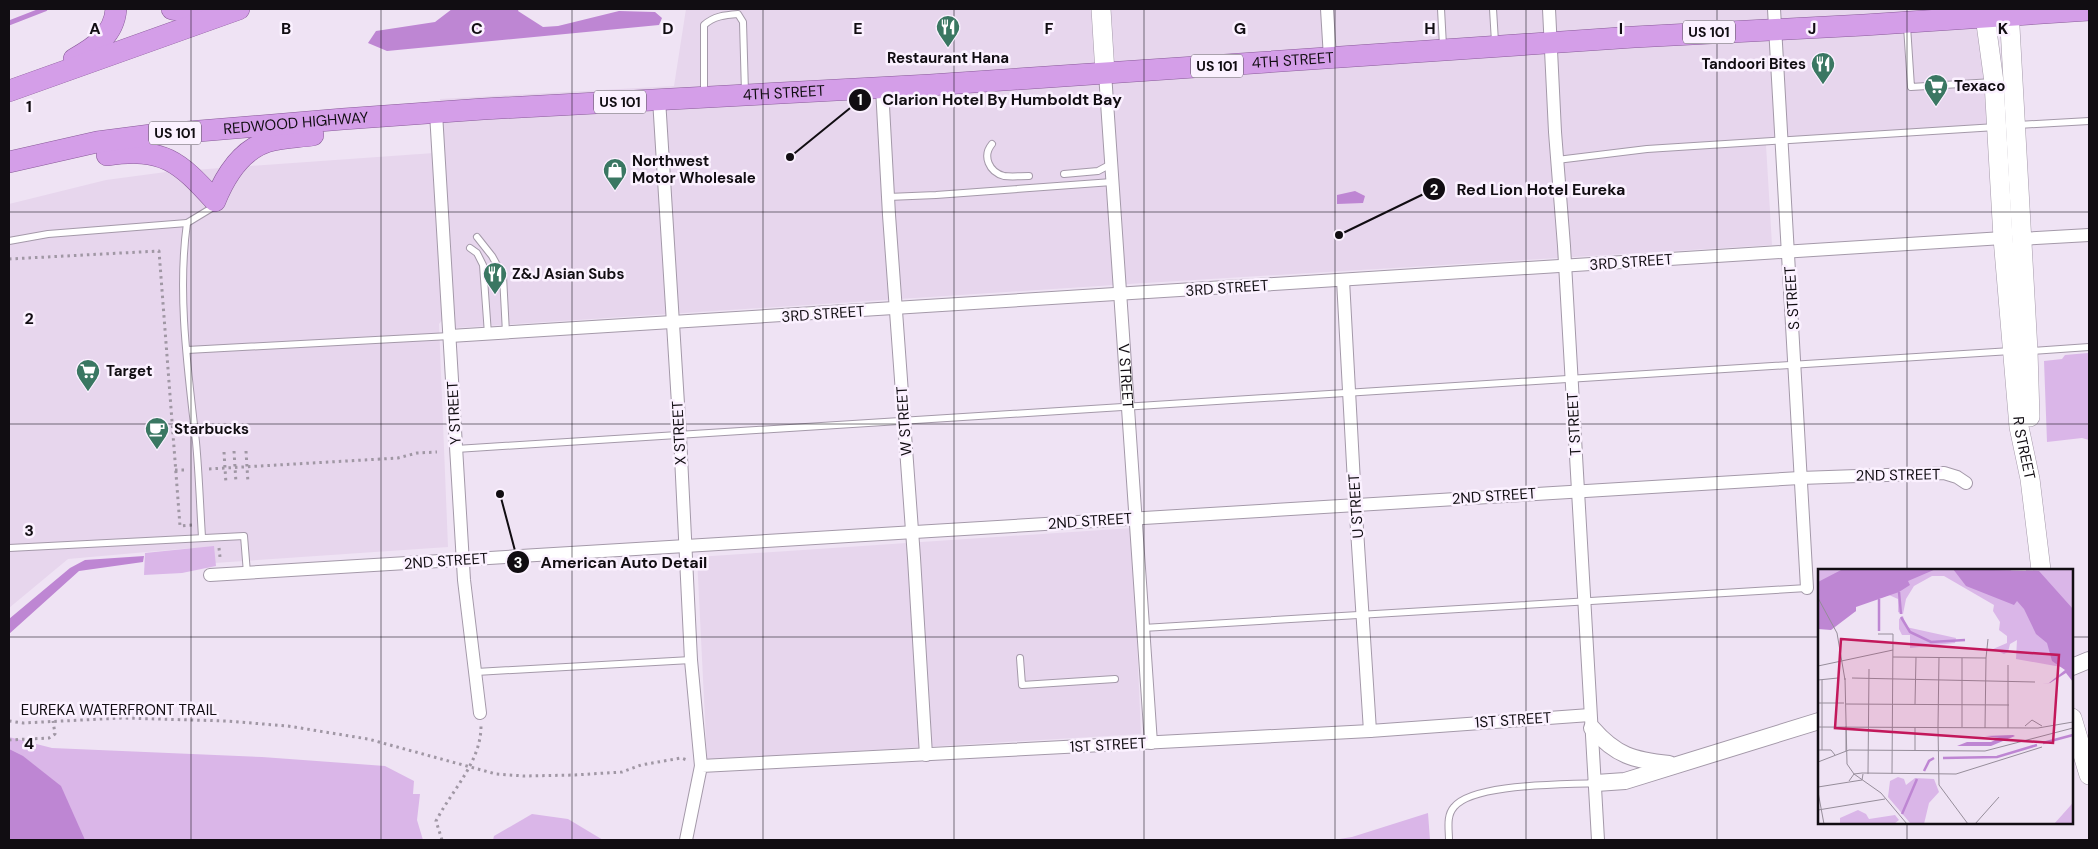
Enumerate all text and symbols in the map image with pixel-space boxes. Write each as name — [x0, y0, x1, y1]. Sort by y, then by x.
restaurant icon: Restaurant Hana — [935, 14, 961, 48]
text: A — [89, 18, 101, 39]
text: B — [281, 18, 291, 39]
text: C — [471, 18, 483, 39]
text: D — [662, 18, 674, 39]
text: E — [853, 18, 863, 39]
text: F — [1045, 18, 1054, 39]
text: G — [1234, 18, 1246, 39]
text: H — [1424, 18, 1436, 39]
text: I — [1619, 18, 1623, 39]
text: J — [1808, 18, 1816, 39]
text: K — [1998, 18, 2009, 39]
road number: US 101 — [1683, 21, 1735, 44]
street label: 4TH STREET — [1251, 47, 1335, 73]
place label: Restaurant Hana — [887, 48, 1009, 68]
restaurant icon: Tandoori Bites — [1810, 51, 1836, 85]
road number: US 101 — [1191, 54, 1243, 78]
place label: Tandoori Bites — [1701, 54, 1806, 74]
supermarket icon: Texaco — [1923, 73, 1949, 107]
place label: Texaco — [1954, 76, 2006, 96]
street label: 4TH STREET — [742, 81, 825, 105]
callout: Clarion Hotel By Humboldt Bay — [847, 84, 1132, 115]
text: Clarion Hotel By Humboldt Bay — [882, 89, 1122, 110]
road number: US 101 — [594, 90, 646, 114]
text: 1 — [857, 90, 863, 110]
text: 1 — [26, 96, 32, 117]
street label: REDWOOD HIGHWAY — [222, 107, 369, 139]
road number: US 101 — [149, 122, 201, 144]
place label: Northwest Motor Wholesale — [632, 151, 756, 188]
shop icon: Northwest Motor Wholesale — [602, 157, 628, 191]
callout: Red Lion Hotel Eureka — [1422, 174, 1636, 205]
text: Red Lion Hotel Eureka — [1457, 179, 1626, 200]
text: 2 — [1430, 180, 1439, 200]
street label: 3RD STREET — [1589, 249, 1673, 275]
restaurant icon: Z&J Asian Subs — [482, 261, 508, 295]
place label: Z&J Asian Subs — [512, 264, 624, 284]
street label: S STREET — [1780, 265, 1804, 331]
street label: 3RD STREET — [1185, 275, 1269, 301]
street label: 3RD STREET — [781, 301, 865, 327]
text: 2 — [24, 308, 34, 329]
street label: V STREET — [1114, 343, 1138, 410]
supermarket icon: Target — [75, 358, 101, 392]
place label: Target — [106, 361, 152, 381]
street label: Y STREET — [442, 381, 466, 445]
street label: W STREET — [892, 386, 916, 456]
street label: T STREET — [1562, 392, 1586, 456]
street label: X STREET — [667, 400, 691, 466]
cafe icon: Starbucks — [144, 416, 170, 450]
street label: R STREET — [2008, 416, 2040, 481]
place label: Starbucks — [174, 419, 249, 439]
street label: 2ND STREET — [1856, 464, 1940, 486]
street label: U STREET — [1344, 473, 1368, 539]
street label: 2ND STREET — [1451, 483, 1537, 509]
street label: 2ND STREET — [1047, 508, 1133, 534]
text: 3 — [24, 520, 34, 541]
callout: American Auto Detail — [506, 547, 717, 578]
street label: 2ND STREET — [403, 548, 489, 574]
text: American Auto Detail — [541, 552, 707, 573]
text: 3 — [513, 553, 523, 573]
inset map — [1818, 569, 2073, 824]
street label: EUREKA WATERFRONT TRAIL — [21, 700, 217, 720]
street label: 1ST STREET — [1474, 707, 1552, 733]
text: 4 — [24, 733, 34, 754]
street label: 1ST STREET — [1069, 733, 1147, 757]

